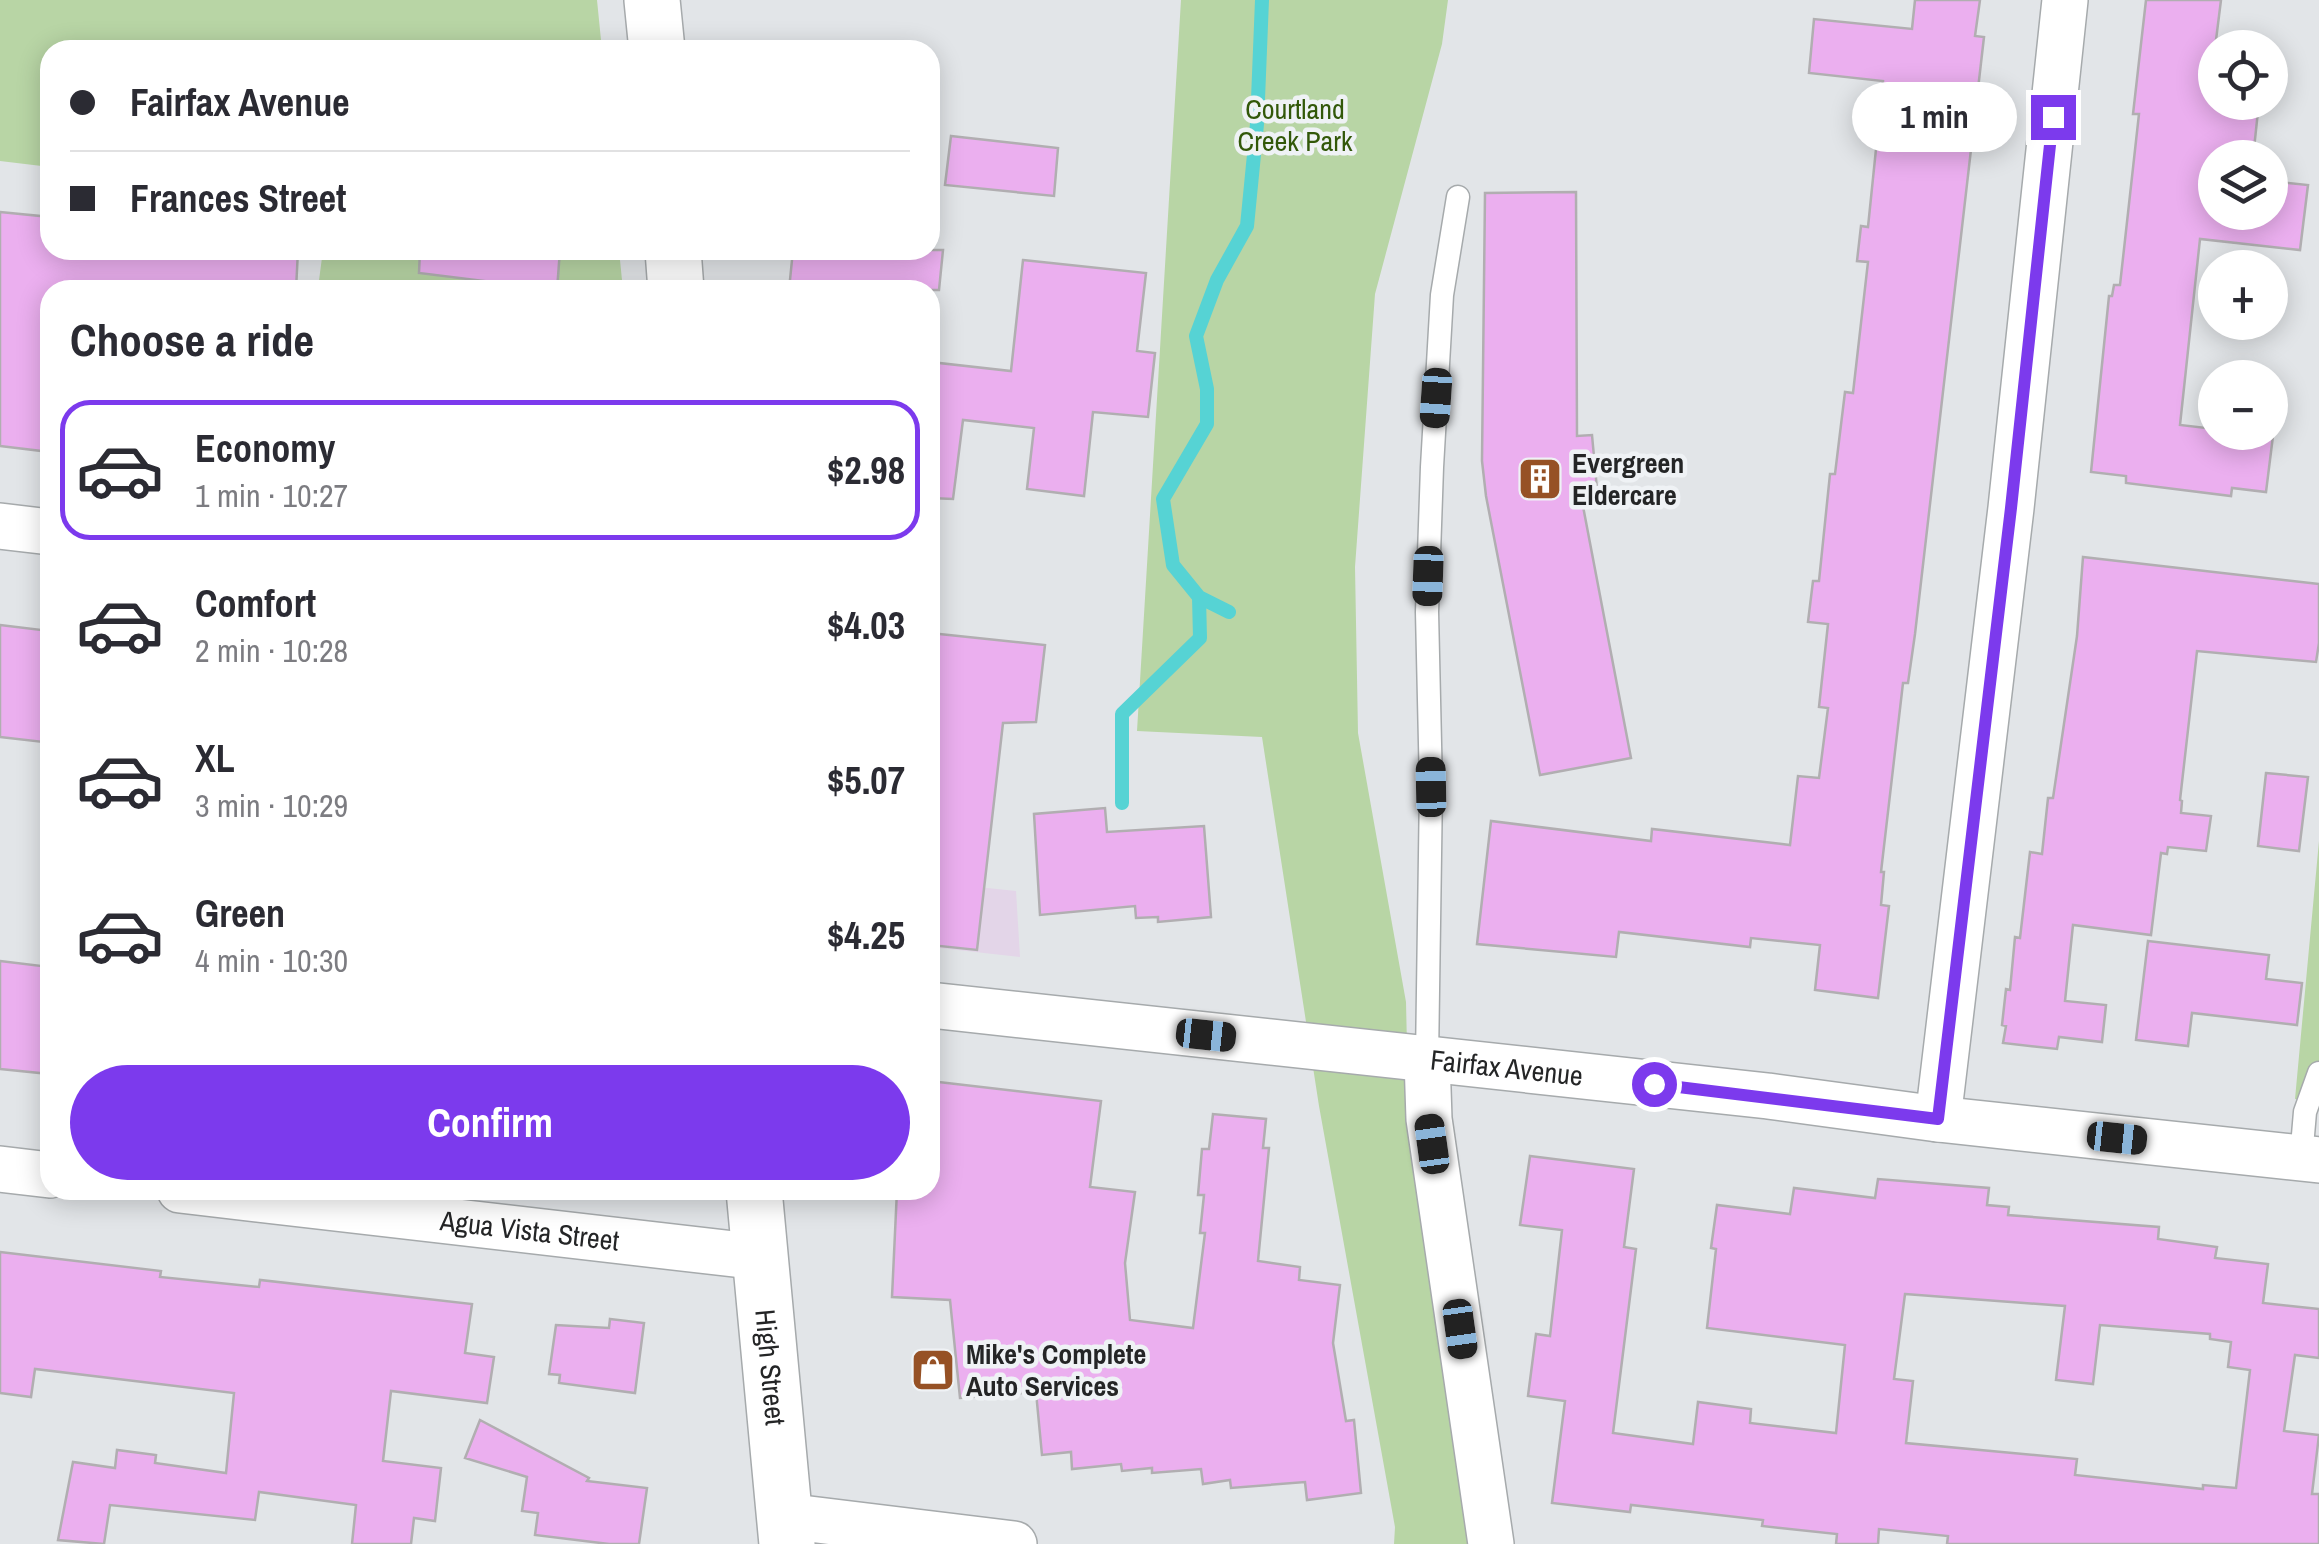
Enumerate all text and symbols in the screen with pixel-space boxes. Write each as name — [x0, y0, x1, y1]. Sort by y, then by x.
map controls — [2198, 30, 2288, 450]
button: locate — [2198, 30, 2288, 120]
text: Fairfax Avenue — [130, 77, 350, 128]
callout: 1 min — [1853, 82, 2018, 152]
park label: Courtland Creek Park — [1238, 90, 1353, 160]
text: 1 min — [1900, 95, 1969, 138]
route end — [2031, 95, 2076, 140]
button: layers — [2198, 140, 2288, 230]
text: Frances Street — [130, 173, 347, 224]
button: + — [2198, 250, 2288, 340]
text: Choose a ride — [70, 309, 314, 370]
button: − — [2198, 360, 2288, 450]
car — [1419, 367, 1453, 429]
text: Economy — [195, 423, 335, 474]
icon: car — [75, 425, 165, 515]
place label: Evergreen Eldercare — [1572, 444, 1684, 514]
text: $2.98 — [827, 445, 905, 496]
building icon: Evergreen Eldercare — [1517, 456, 1563, 502]
text: 1 min · 10:27 — [195, 474, 348, 517]
car — [1412, 545, 1444, 607]
text: Comfort — [195, 578, 316, 629]
icon: car — [75, 580, 165, 670]
text: $4.03 — [827, 600, 905, 651]
text: 2 min · 10:28 — [195, 629, 348, 672]
text: XL — [195, 733, 235, 784]
icon: car — [75, 735, 165, 825]
text: $5.07 — [827, 755, 905, 806]
car — [1415, 757, 1447, 817]
text: 3 min · 10:29 — [195, 784, 348, 827]
text: Green — [195, 888, 285, 939]
icon: car — [75, 890, 165, 980]
text: $4.25 — [827, 910, 905, 961]
text: 4 min · 10:30 — [195, 939, 348, 982]
car — [1175, 1017, 1237, 1053]
street label: Fairfax Avenue — [1428, 1040, 1585, 1095]
route start — [1632, 1062, 1677, 1107]
button: Confirm — [70, 1065, 910, 1180]
car — [1413, 1112, 1451, 1176]
car — [2086, 1120, 2148, 1156]
street label: Agua Vista Street — [437, 1201, 621, 1260]
car — [1441, 1297, 1479, 1361]
street label: High Street — [746, 1308, 795, 1427]
place label: Mike's Complete Auto Services — [966, 1335, 1146, 1405]
shop icon: Mike's Complete Auto Services — [910, 1347, 956, 1393]

